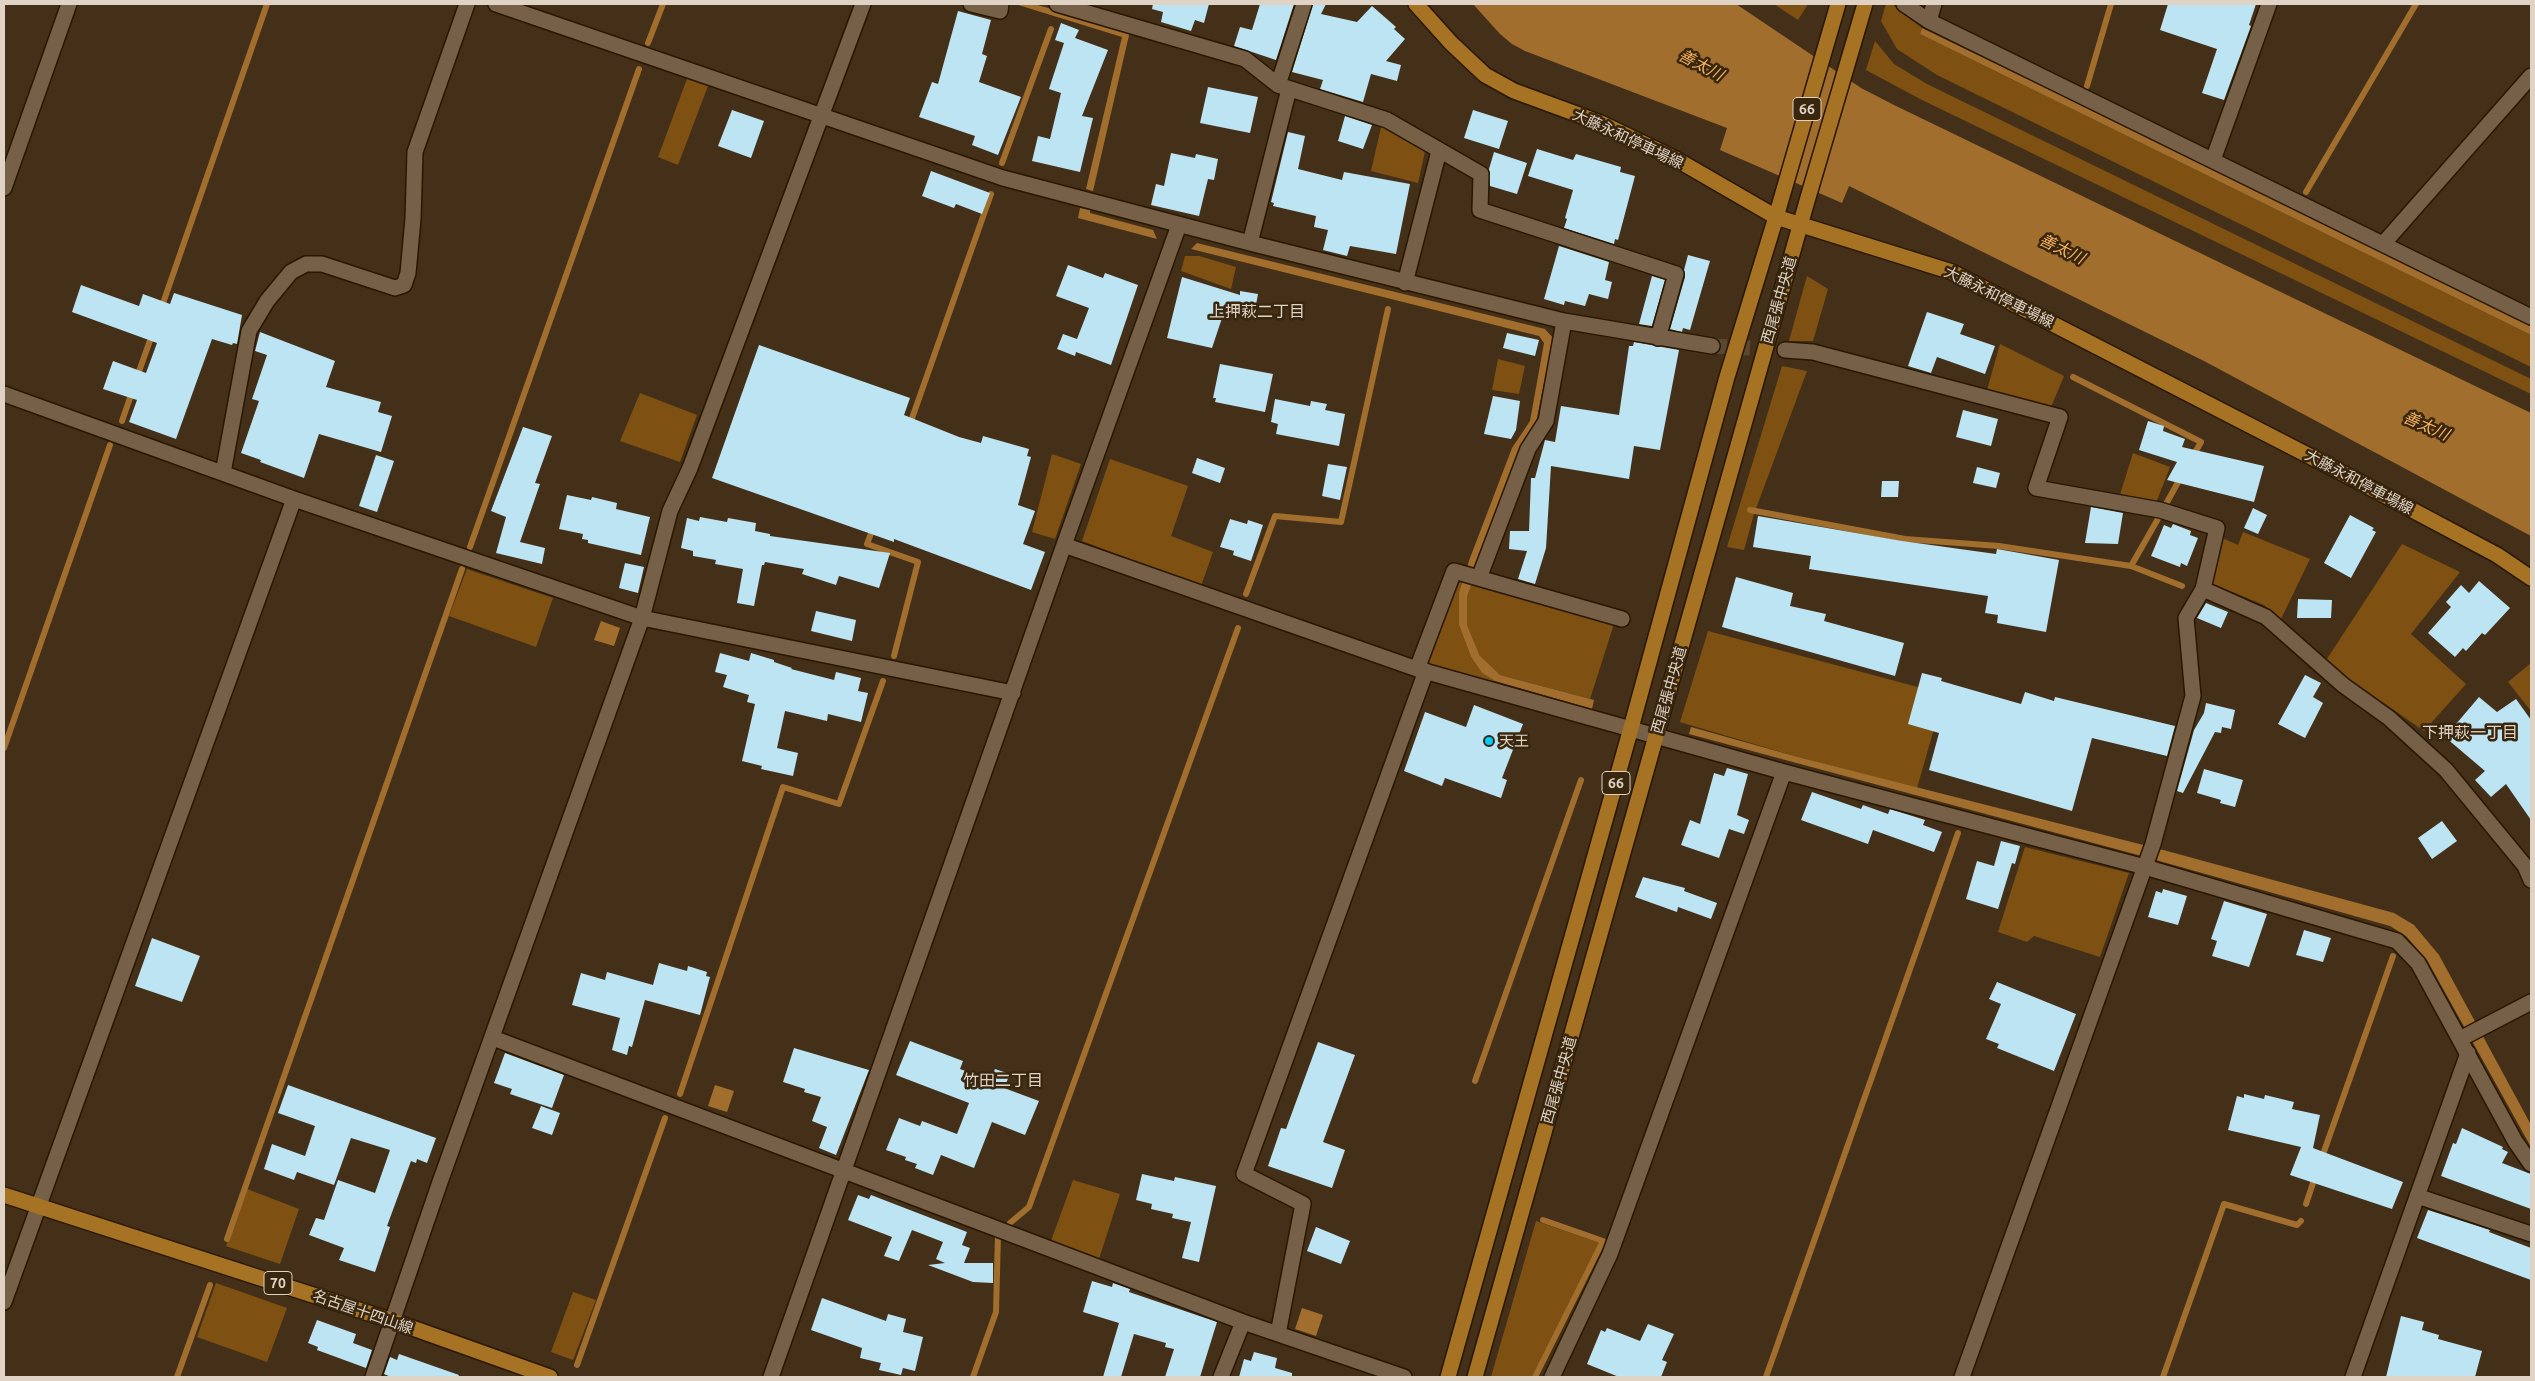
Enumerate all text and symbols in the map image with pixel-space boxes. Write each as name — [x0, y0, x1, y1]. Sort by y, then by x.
water label: 善太川 — [1675, 45, 1727, 85]
road number: 66 — [1793, 98, 1821, 120]
street label: 大藤永和停車場線 — [1570, 105, 1686, 173]
water label: 善太川 — [2036, 230, 2088, 268]
street label: 西尾張中央道 — [1758, 254, 1800, 346]
street label: 大藤永和停車場線 — [1941, 263, 2057, 331]
district label: 上押萩二丁目 — [1209, 302, 1305, 322]
water label: 善太川 — [2400, 407, 2452, 445]
street label: 大藤永和停車場線 — [2302, 446, 2416, 518]
street label: 西尾張中央道 — [1648, 644, 1690, 736]
district label: 下押萩一丁目 — [2422, 723, 2518, 743]
place label: 天王 — [1499, 732, 1529, 750]
marker: 天王 — [1483, 735, 1495, 747]
road number: 66 — [1602, 771, 1630, 794]
street label: 西尾張中央道 — [1538, 1034, 1580, 1126]
district label: 竹田二丁目 — [963, 1071, 1043, 1091]
road number: 70 — [264, 1272, 292, 1295]
street label: 名古屋十四山線 — [310, 1286, 416, 1338]

